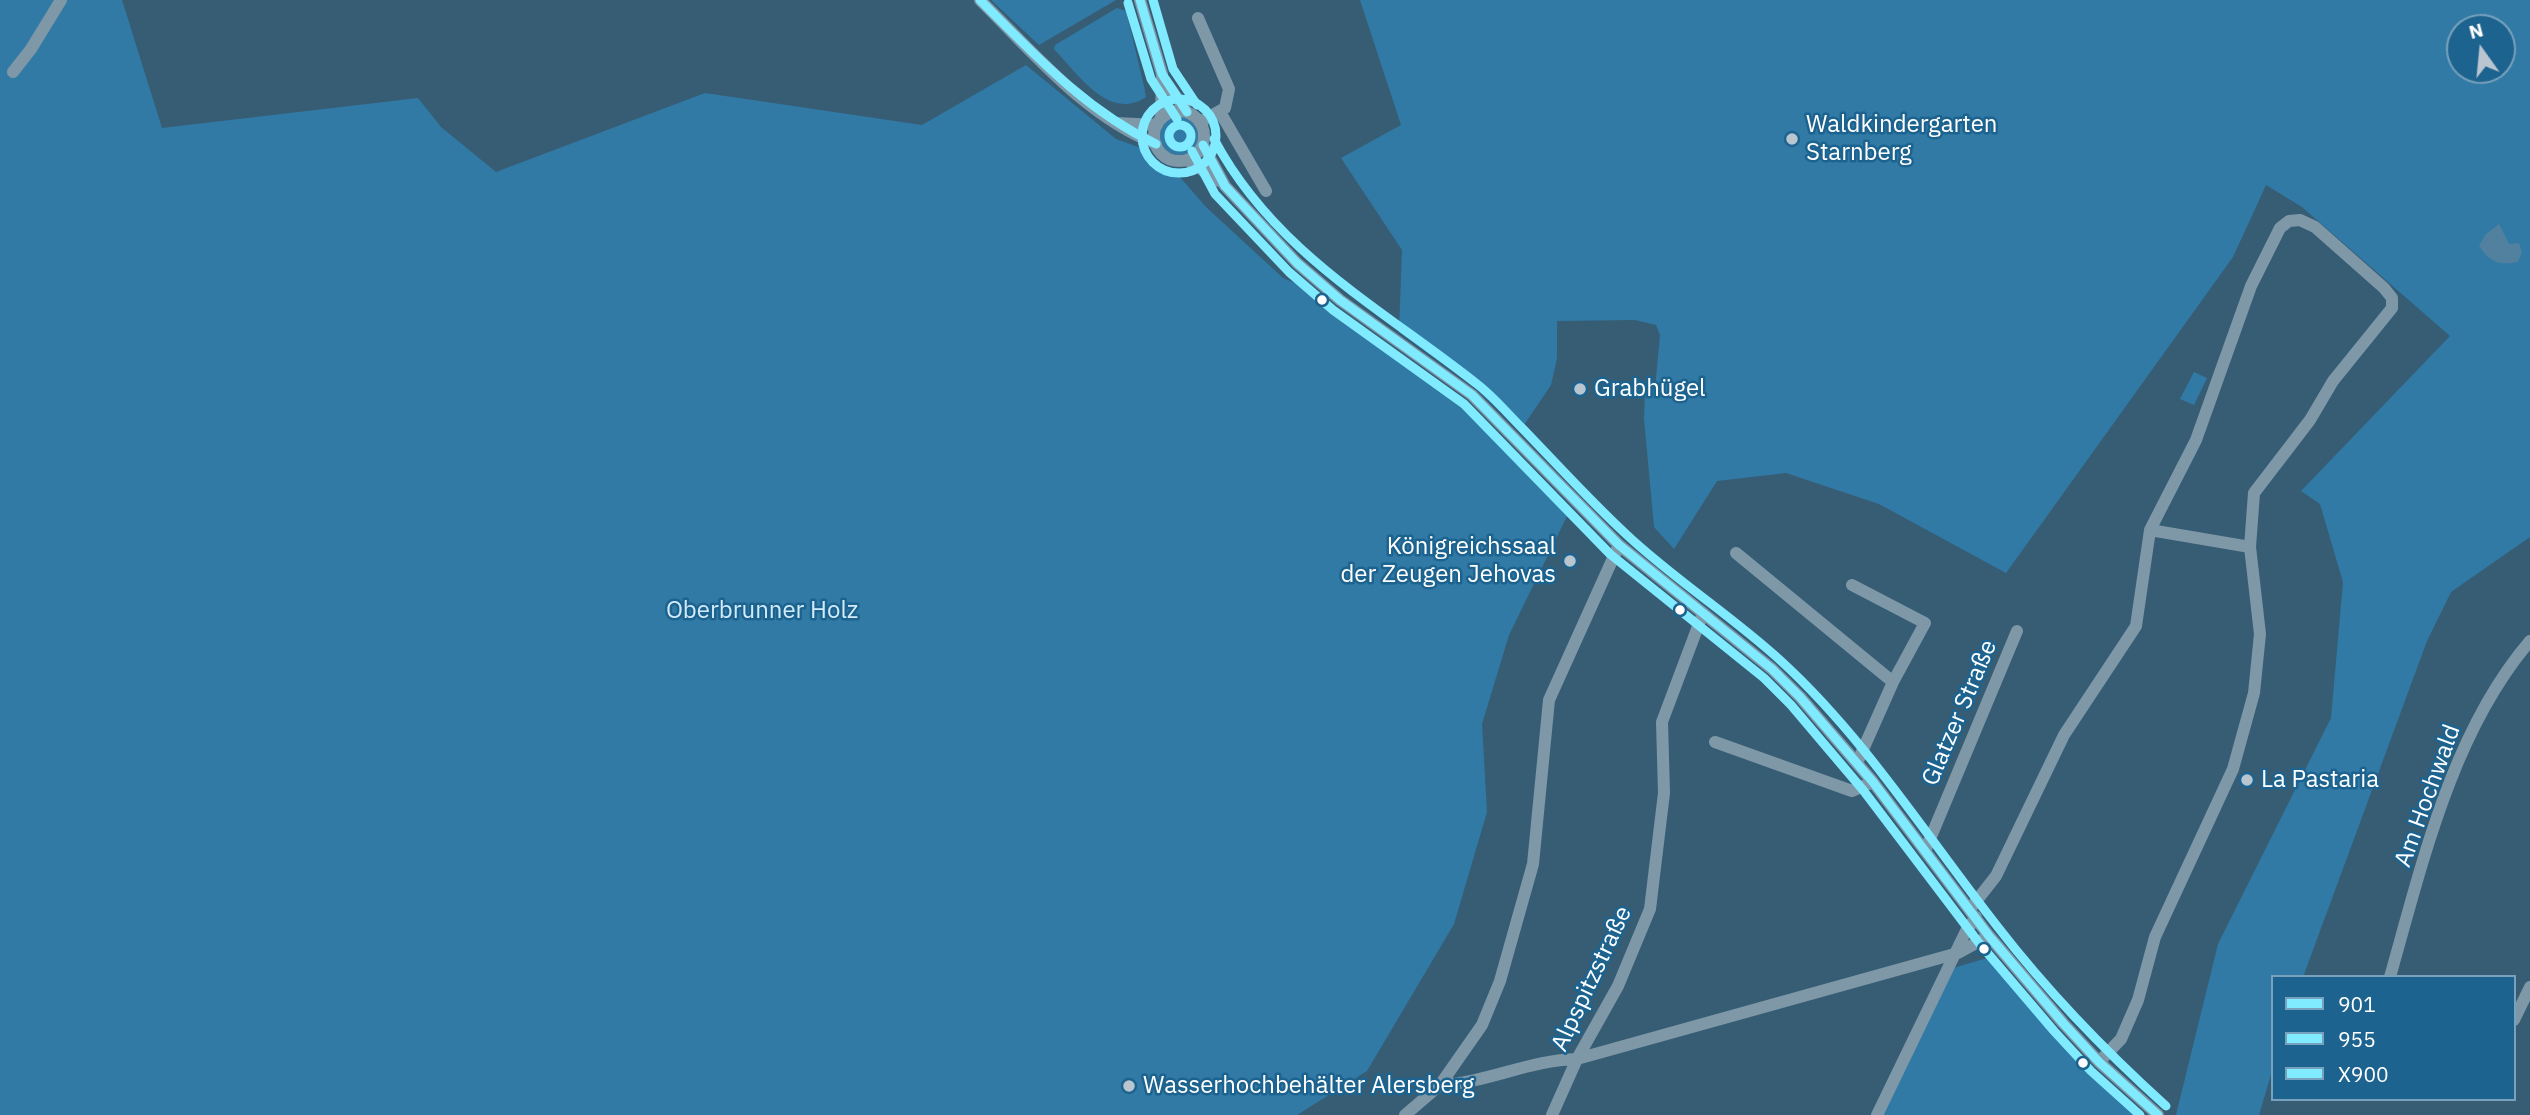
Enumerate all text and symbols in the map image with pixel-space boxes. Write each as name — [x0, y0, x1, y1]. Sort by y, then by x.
north arrow — [2446, 14, 2516, 84]
text: N — [2466, 17, 2486, 44]
place label: Waldkindergarten Starnberg — [1806, 111, 1997, 167]
marker: Waldkindergarten Starnberg — [1784, 131, 1800, 147]
unlabelled marker — [1315, 293, 1329, 307]
place label: Grabhügel — [1594, 375, 1706, 403]
marker: Grabhügel — [1572, 381, 1588, 397]
place label: Königreichssaal der Zeugen Jehovas — [1340, 533, 1556, 589]
marker: Königreichssaal der Zeugen Jehovas — [1562, 553, 1578, 569]
park label: Oberbrunner Holz — [666, 597, 858, 625]
unlabelled marker — [1673, 603, 1687, 617]
street label: Glatzer Straße — [1916, 636, 2004, 790]
street label: Am Hochwald — [2389, 721, 2467, 871]
place label: La Pastaria — [2261, 766, 2379, 794]
marker: La Pastaria — [2239, 772, 2255, 788]
street label: Alpspitzstraße — [1546, 902, 1638, 1056]
unlabelled marker — [1977, 942, 1991, 956]
legend — [2271, 975, 2516, 1101]
text: 901 — [2338, 990, 2376, 1018]
text: 955 — [2338, 1025, 2376, 1053]
unlabelled marker — [2076, 1056, 2090, 1070]
text: X900 — [2338, 1060, 2389, 1088]
place label: Wasserhochbehälter Alersberg — [1143, 1072, 1474, 1100]
marker: Wasserhochbehälter Alersberg — [1121, 1078, 1137, 1094]

